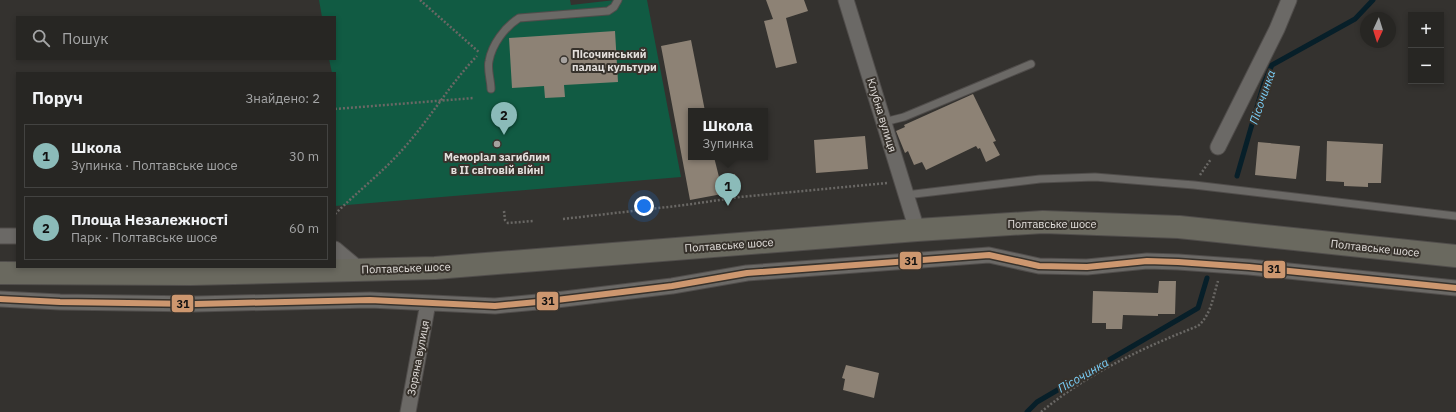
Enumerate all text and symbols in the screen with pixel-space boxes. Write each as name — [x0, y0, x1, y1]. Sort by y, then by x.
north arrow — [1360, 12, 1396, 48]
map controls — [1408, 12, 1444, 84]
button: + — [1408, 12, 1444, 48]
search box — [16, 16, 336, 60]
icon: search — [30, 27, 52, 49]
text: Пошук — [62, 29, 109, 48]
place label: Пісочинський палац культури — [572, 47, 657, 74]
button: − — [1408, 48, 1444, 84]
marker: Пісочинський палац культури — [559, 55, 569, 65]
water label: Пісочинка — [1246, 68, 1278, 126]
street label: Клубна вулиця — [864, 76, 900, 154]
text: Поруч — [32, 87, 83, 109]
text: Знайдено: 2 — [246, 90, 320, 107]
pin: 2 — [491, 102, 517, 135]
popup — [688, 108, 768, 160]
text: Школа — [703, 116, 753, 135]
text: Зупинка — [703, 135, 753, 152]
text: Школа — [71, 138, 121, 157]
marker: Меморіал загиблим в II світовій війні — [492, 139, 502, 149]
text: 1 — [42, 148, 50, 165]
text: 30 m — [289, 148, 319, 165]
place label: Меморіал загиблим в II світовій війні — [444, 150, 550, 177]
text: Зупинка · Полтавське шосе — [71, 157, 238, 174]
pin: 1 — [715, 173, 741, 206]
your location — [634, 196, 654, 216]
text: Площа Незалежності — [71, 210, 228, 229]
street label: Полтавське шосе — [1007, 217, 1097, 231]
text: 2 — [42, 220, 50, 237]
text: 60 m — [289, 220, 319, 237]
text: Парк · Полтавське шосе — [71, 229, 217, 246]
street label: Полтавське шосе — [684, 235, 774, 255]
street label: Полтавське шосе — [1330, 236, 1420, 260]
line badge: 31 — [899, 251, 922, 270]
text: 31 — [904, 254, 918, 268]
street label: Полтавське шосе — [361, 259, 451, 277]
line badge: 31 — [1263, 260, 1286, 279]
text: 31 — [1267, 262, 1281, 276]
line badge: 31 — [536, 291, 559, 311]
line badge: 31 — [171, 294, 194, 313]
text: 31 — [541, 294, 555, 308]
text: 31 — [176, 297, 190, 311]
street label: Зоряна вулиця — [404, 319, 432, 397]
water label: Пісочинка — [1055, 354, 1111, 396]

